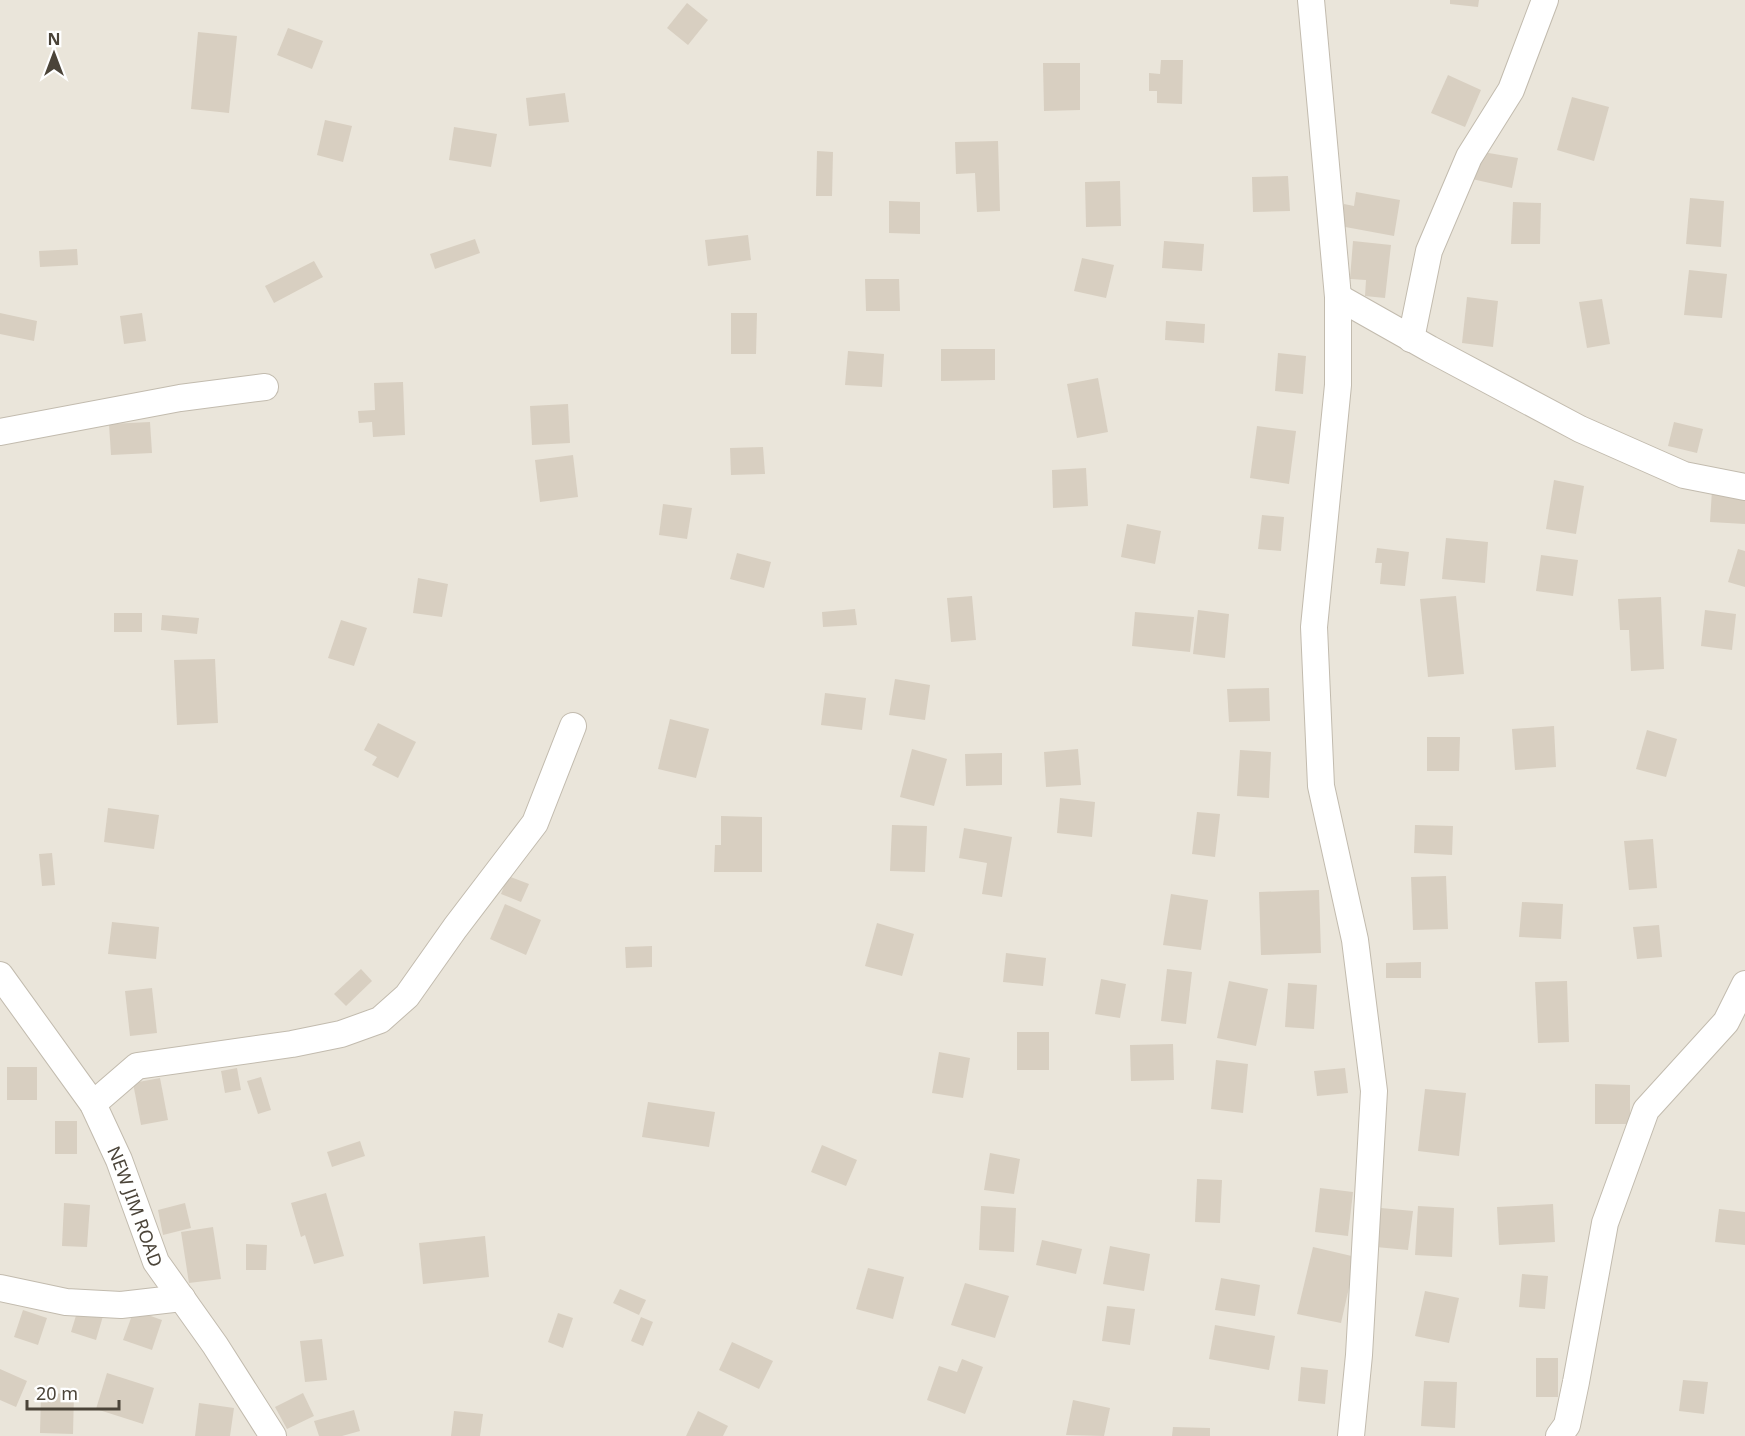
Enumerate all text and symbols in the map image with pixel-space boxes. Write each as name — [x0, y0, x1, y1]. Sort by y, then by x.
north arrow — [24, 24, 84, 84]
text: N — [47, 28, 61, 50]
street label: NEW JIM ROAD — [102, 1142, 169, 1270]
scale bar — [27, 1373, 118, 1411]
text: 20 m — [36, 1381, 78, 1405]

